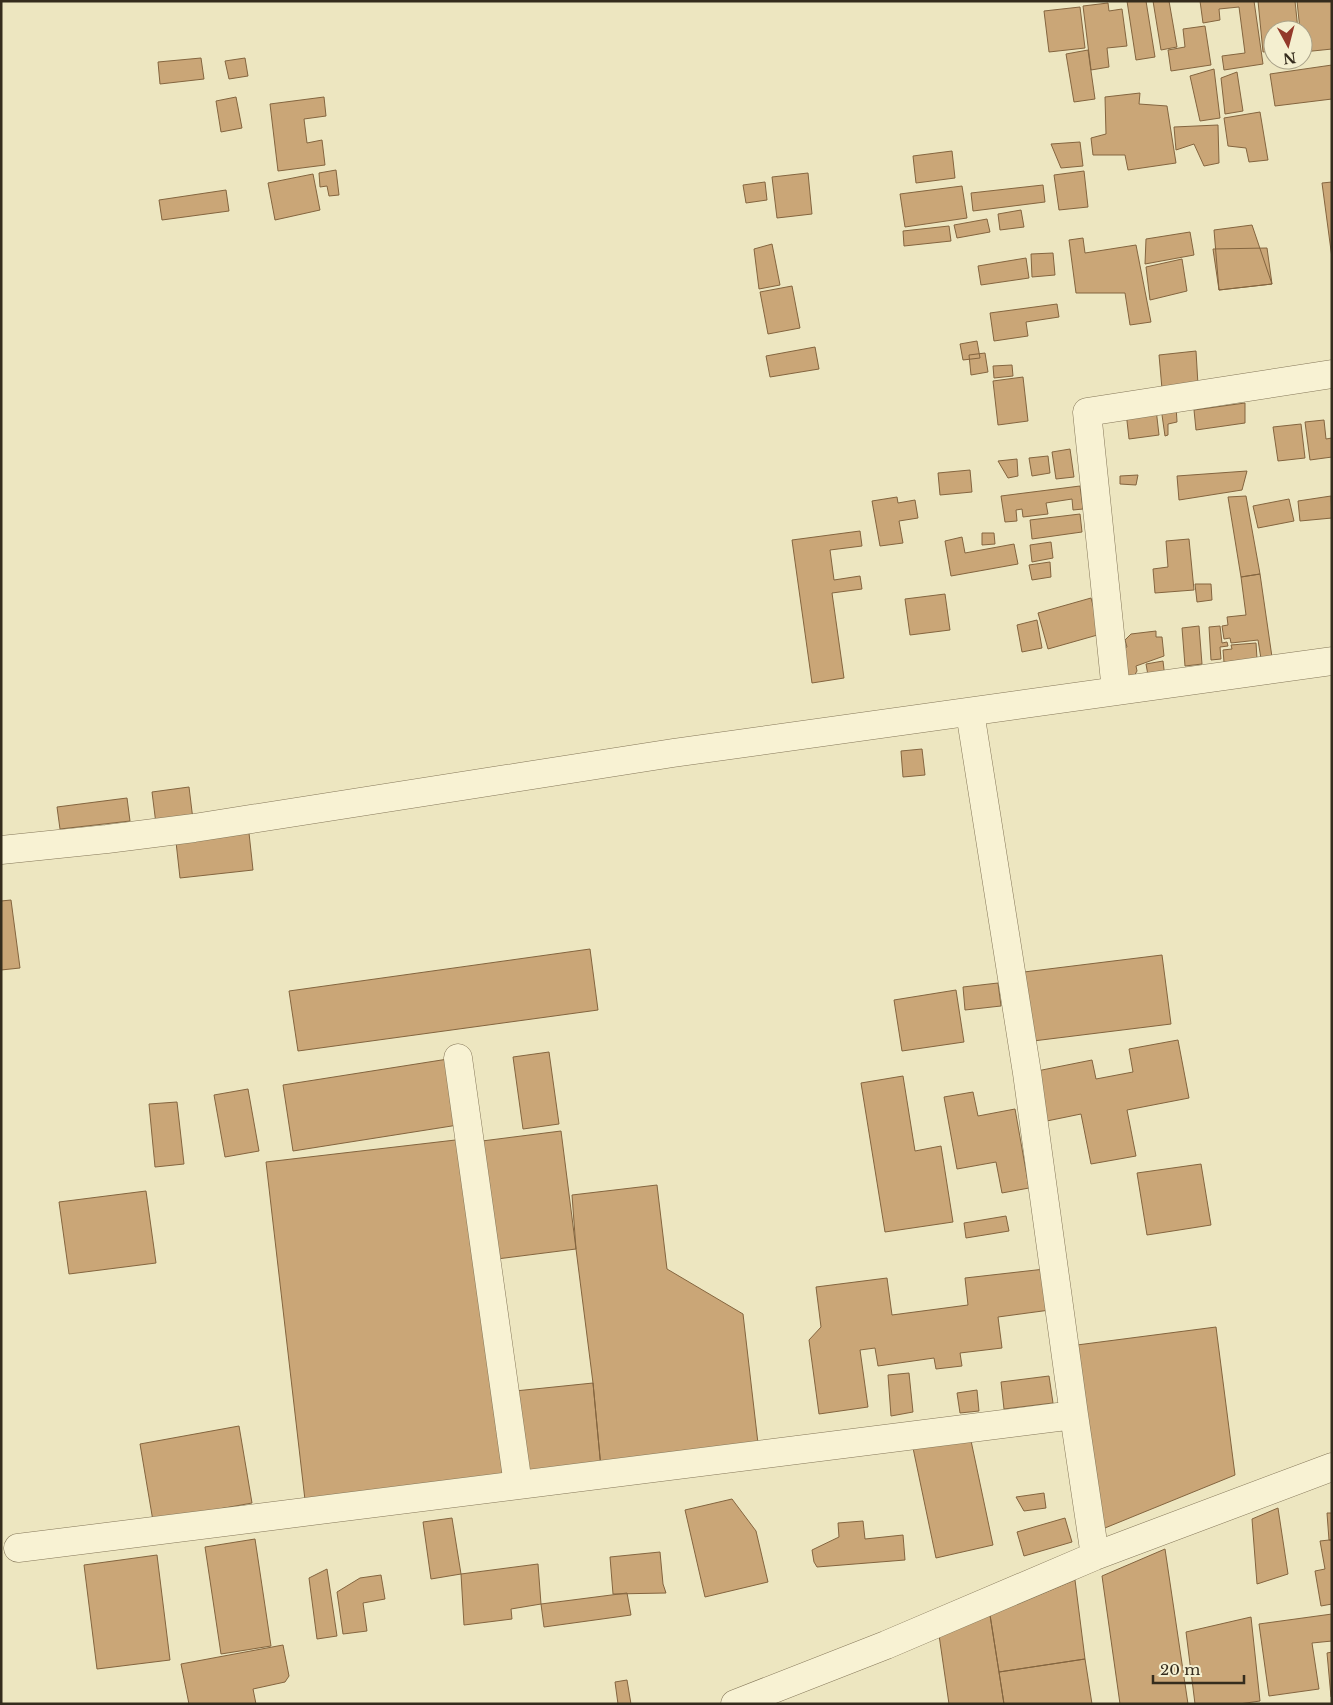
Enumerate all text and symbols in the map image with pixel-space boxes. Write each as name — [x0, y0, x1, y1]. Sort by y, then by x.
north arrow — [1263, 20, 1313, 70]
text: N — [1282, 48, 1297, 68]
scale bar — [1153, 1652, 1244, 1684]
text: 20 m — [1160, 1660, 1200, 1679]

